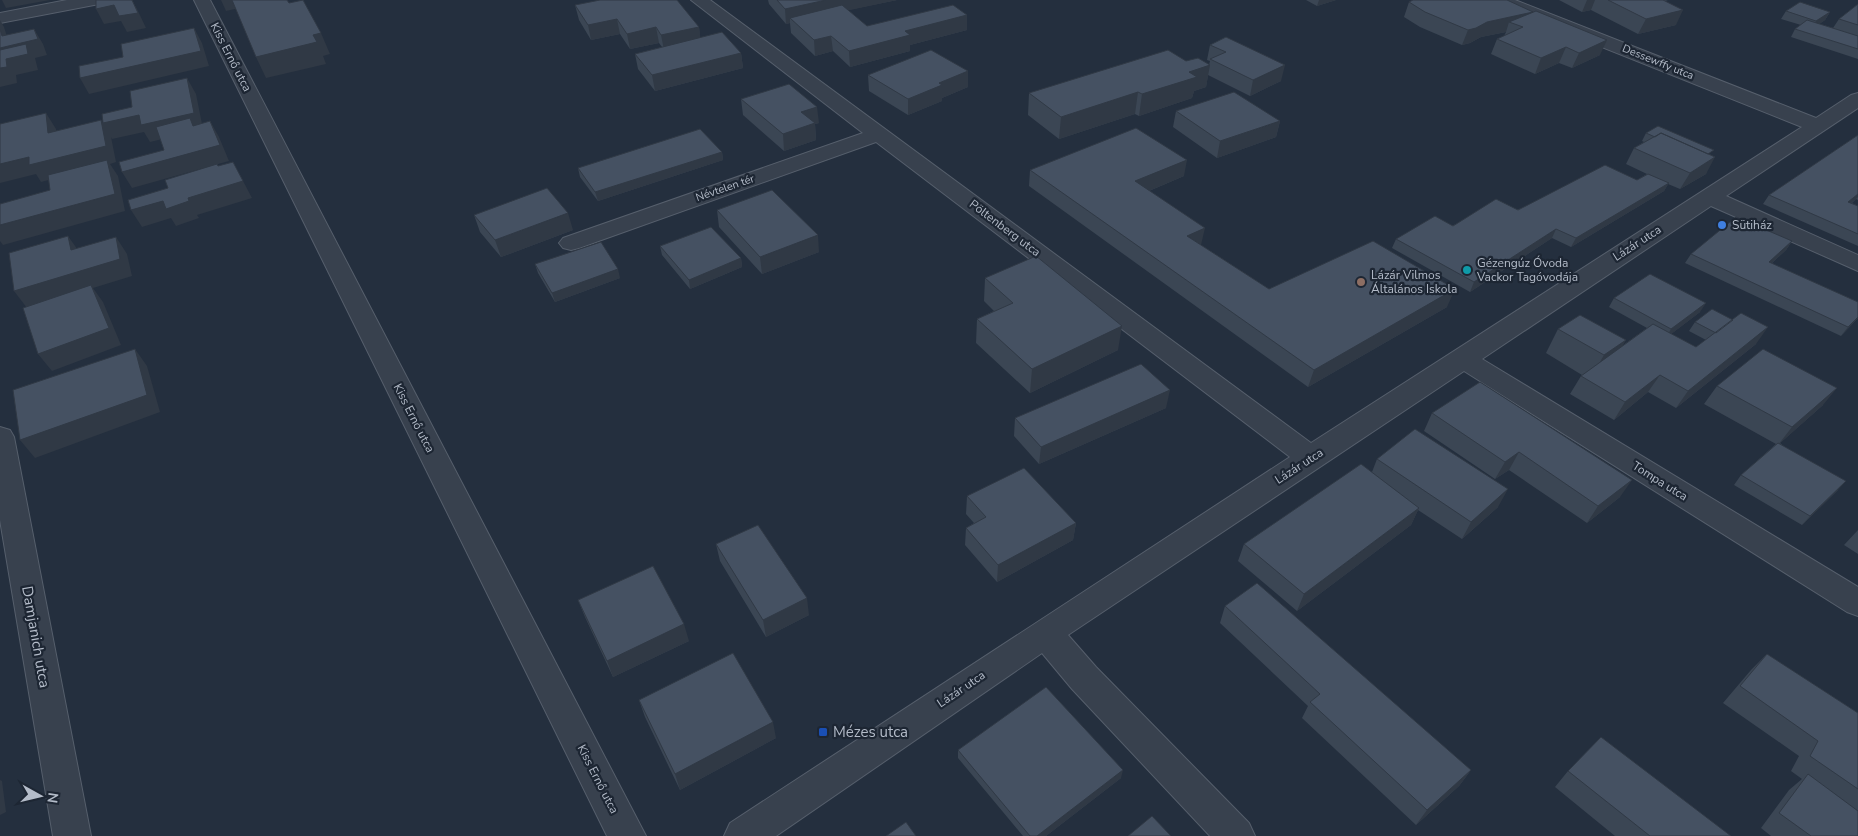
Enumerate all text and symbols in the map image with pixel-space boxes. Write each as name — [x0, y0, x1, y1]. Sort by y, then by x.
street label: Kiss Ernő utca — [207, 20, 255, 94]
street label: Dessewffy utca — [1620, 41, 1696, 83]
street label: Névtelen tér — [694, 171, 756, 205]
street label: Pöltenberg utca — [966, 196, 1044, 260]
place label: Sütiház — [1732, 217, 1772, 233]
marker: Sütiház — [1716, 219, 1728, 231]
street label: Lázár utca — [1610, 221, 1664, 265]
place label: Gézengúz Óvoda Vackor Tagóvodája — [1476, 255, 1578, 285]
marker: Gézengúz Óvoda Vackor Tagóvodája — [1461, 264, 1473, 276]
place label: Lázár Vilmos Általános Iskola — [1371, 267, 1457, 297]
marker: Lázár Vilmos Általános Iskola — [1355, 276, 1367, 288]
street label: Kiss Ernő utca — [390, 381, 438, 455]
street label: Lázár utca — [1272, 444, 1326, 488]
street label: Tompa utca — [1629, 458, 1691, 504]
street label: Damjanich utca — [17, 584, 55, 690]
street label: Lázár utca — [934, 667, 988, 711]
place label: Mézes utca — [833, 722, 908, 742]
marker: Mézes utca — [817, 726, 829, 738]
street label: Kiss Ernő utca — [574, 742, 622, 816]
north arrow — [15, 771, 65, 821]
text: N — [42, 791, 63, 804]

